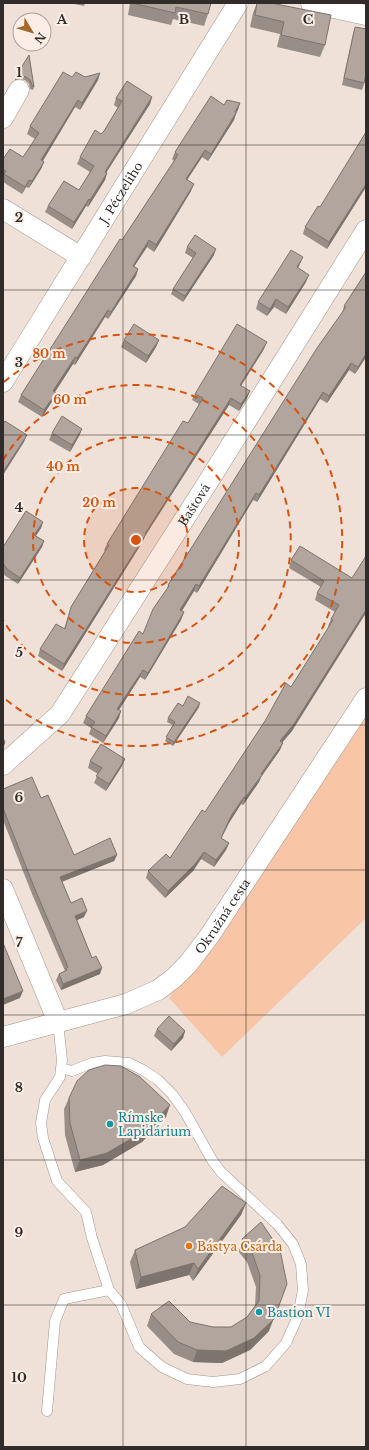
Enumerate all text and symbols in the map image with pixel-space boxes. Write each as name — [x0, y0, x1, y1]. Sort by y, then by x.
text: A — [56, 11, 68, 28]
text: B — [179, 11, 189, 28]
text: C — [303, 11, 314, 28]
north arrow — [12, 12, 52, 52]
text: N — [31, 30, 49, 47]
text: 1 — [16, 64, 22, 81]
street label: J. Péczeliho — [95, 159, 145, 228]
text: 2 — [15, 209, 23, 226]
text: 80 m — [32, 346, 66, 361]
text: 3 — [15, 354, 23, 371]
text: 60 m — [53, 392, 88, 407]
text: 40 m — [46, 459, 80, 474]
street label: Baštová — [175, 480, 213, 528]
text: 20 m — [82, 495, 116, 510]
text: 4 — [15, 499, 24, 516]
centre of rings — [129, 533, 143, 547]
text: 5 — [15, 644, 23, 661]
text: 6 — [15, 789, 24, 806]
street label: Okružná cesta — [191, 875, 253, 956]
text: 7 — [16, 934, 23, 951]
text: 8 — [15, 1079, 23, 1096]
place label: Rímske Lapidárium — [118, 1110, 191, 1139]
marker: Rímske Lapidárium — [105, 1119, 115, 1129]
text: 9 — [15, 1224, 24, 1241]
place label: Bástya Csárda — [197, 1239, 283, 1254]
marker: Bástya Csárda — [184, 1241, 194, 1251]
place label: Bastion VI — [267, 1305, 330, 1320]
marker: Bastion VI — [254, 1307, 264, 1317]
text: 10 — [11, 1369, 27, 1386]

